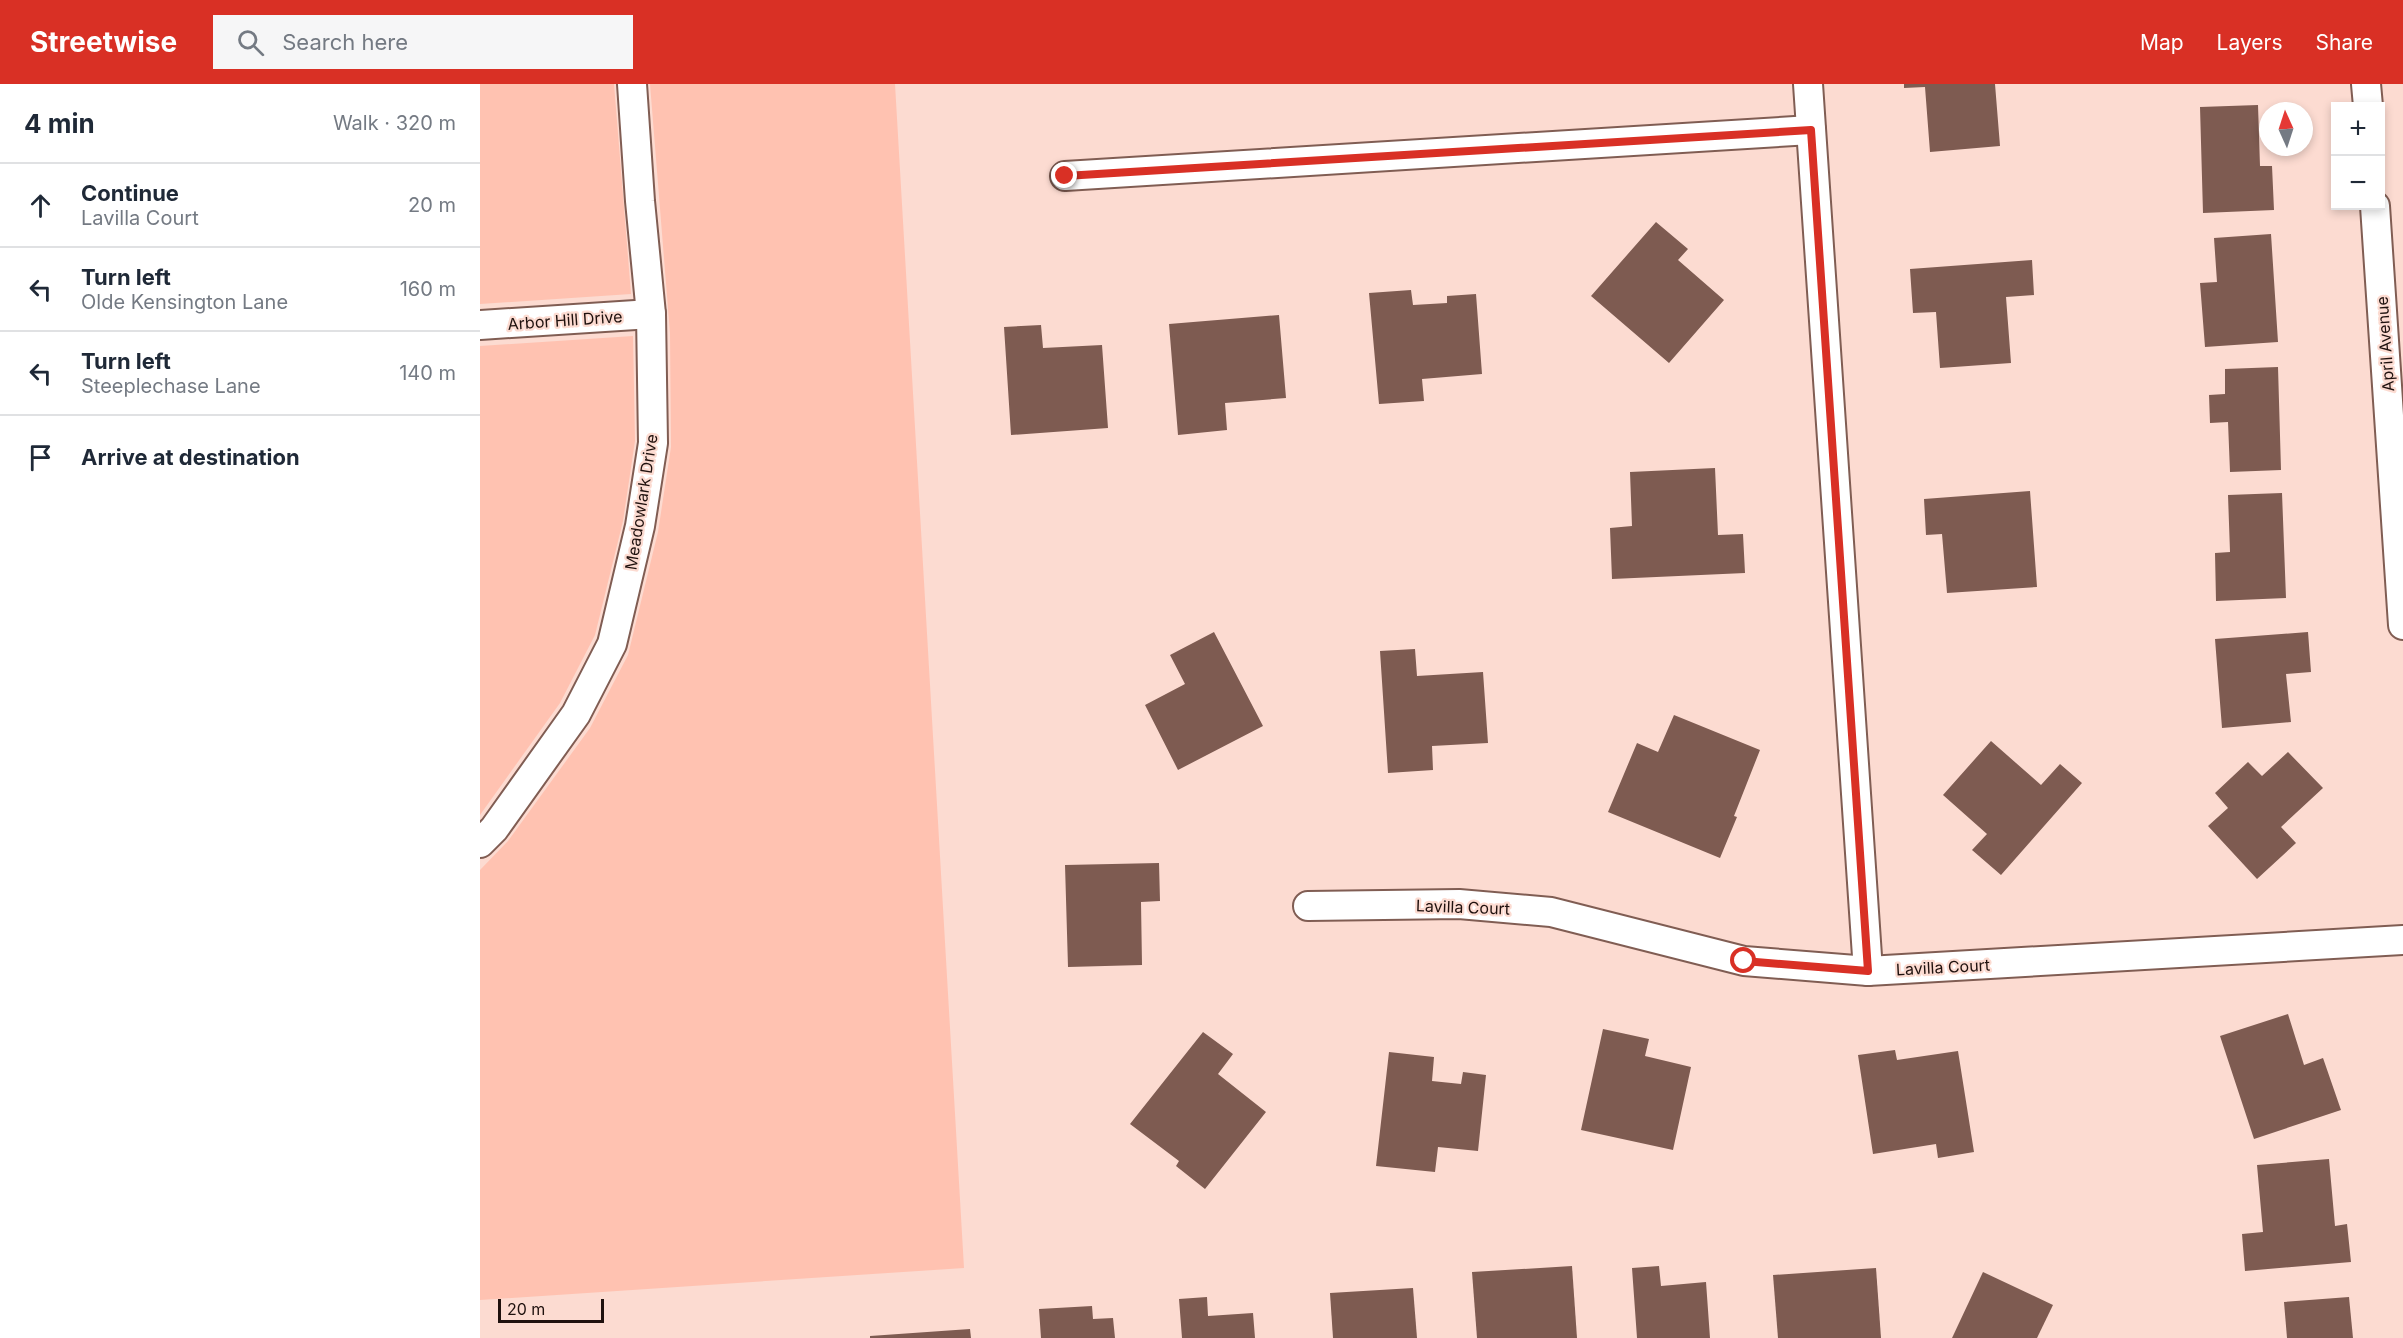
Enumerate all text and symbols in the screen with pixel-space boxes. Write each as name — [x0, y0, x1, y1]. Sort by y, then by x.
search box — [213, 15, 633, 69]
text: Streetwise — [30, 25, 177, 59]
icon: search — [234, 26, 267, 59]
text: Search here — [282, 29, 408, 55]
text: Map — [2140, 30, 2184, 55]
text: Layers — [2217, 30, 2283, 55]
text: Share — [2316, 30, 2373, 55]
north arrow — [2259, 102, 2313, 156]
map controls — [2331, 102, 2385, 210]
button: + — [2331, 102, 2385, 156]
text: 4 min — [24, 108, 95, 139]
text: Walk · 320 m — [333, 111, 456, 135]
button: − — [2331, 156, 2385, 210]
route end — [1051, 162, 1077, 188]
text: Continue — [81, 180, 179, 206]
icon: ahead — [24, 189, 57, 222]
text: 20 m — [408, 193, 456, 217]
text: Lavilla Court — [81, 206, 199, 230]
text: Turn left — [81, 264, 171, 290]
icon: left — [24, 273, 57, 306]
text: 160 m — [400, 277, 456, 301]
text: Olde Kensington Lane — [81, 290, 288, 314]
street label: April Avenue — [2372, 296, 2398, 392]
street label: Arbor Hill Drive — [507, 306, 623, 334]
text: Turn left — [81, 348, 171, 374]
icon: left — [24, 357, 57, 390]
text: 140 m — [399, 361, 456, 385]
text: Steeplechase Lane — [81, 374, 261, 398]
street label: Meadowlark Drive — [620, 433, 662, 571]
icon: arrive — [24, 441, 57, 474]
text: Arrive at destination — [81, 444, 300, 470]
street label: Lavilla Court — [1416, 895, 1510, 919]
route start — [1730, 947, 1756, 973]
street label: Lavilla Court — [1895, 955, 1991, 979]
scale bar — [498, 1296, 604, 1324]
text: 20 m — [507, 1299, 545, 1319]

